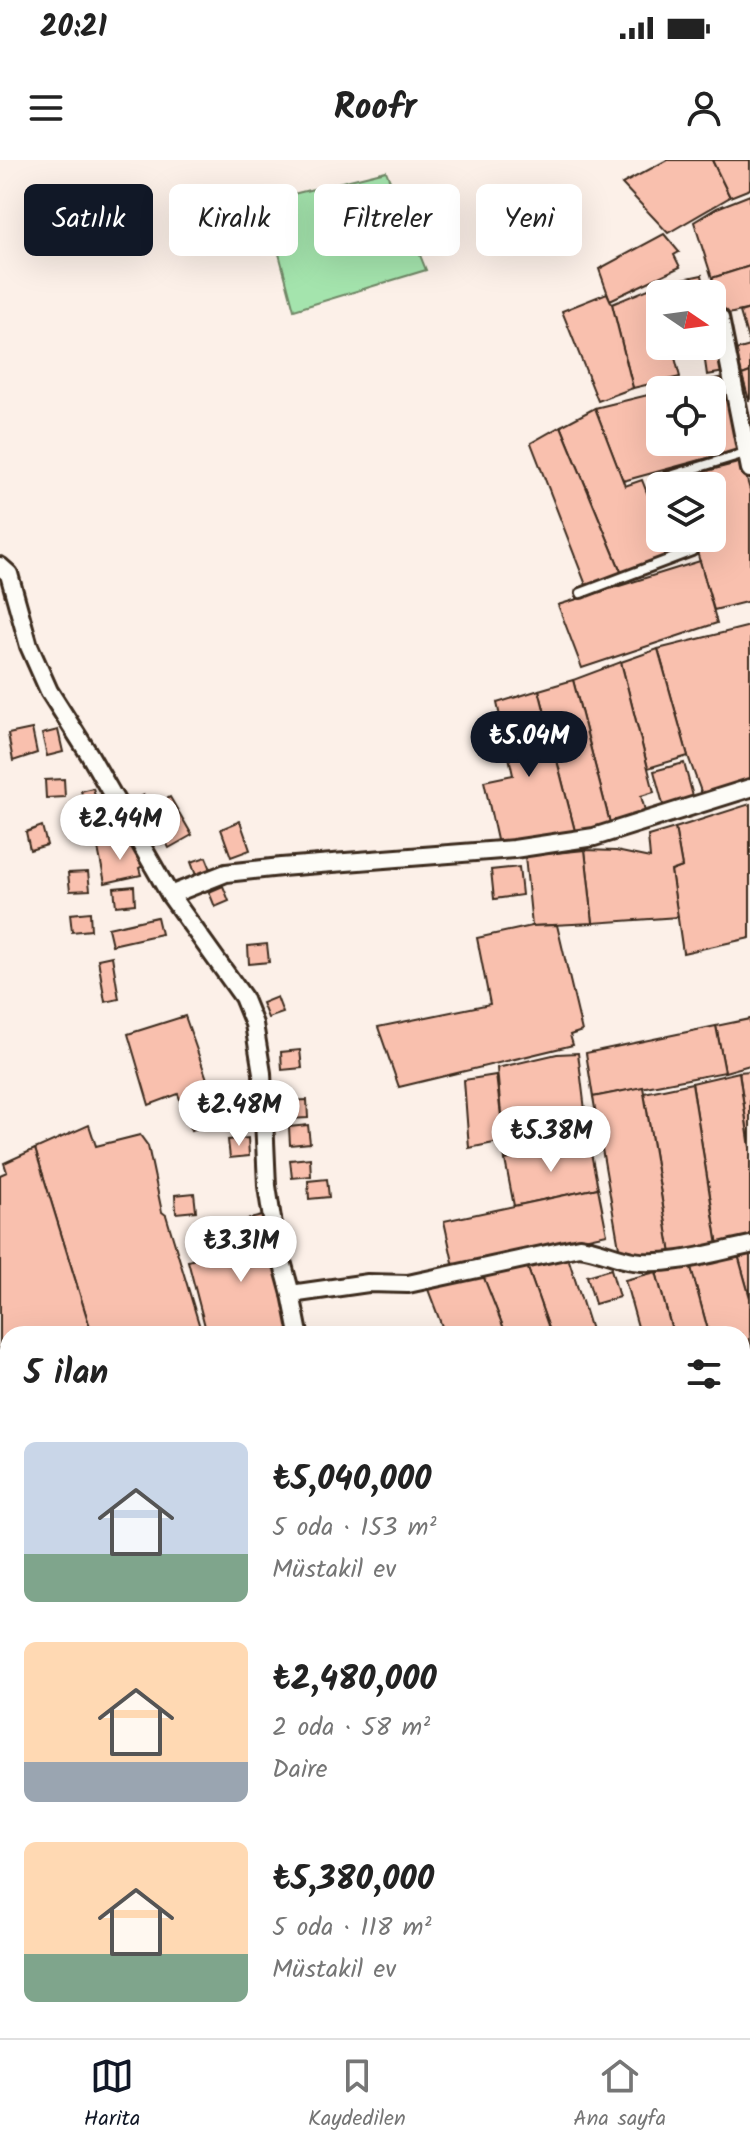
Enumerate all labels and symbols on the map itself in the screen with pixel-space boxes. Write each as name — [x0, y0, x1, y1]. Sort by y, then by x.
north arrow — [646, 280, 726, 360]
pin: ₺5.04M — [464, 711, 594, 779]
pin: ₺2.44M — [55, 794, 185, 862]
pin: ₺2.48M — [174, 1080, 304, 1148]
pin: ₺5.38M — [486, 1106, 616, 1174]
pin: ₺3.31M — [176, 1216, 306, 1284]

